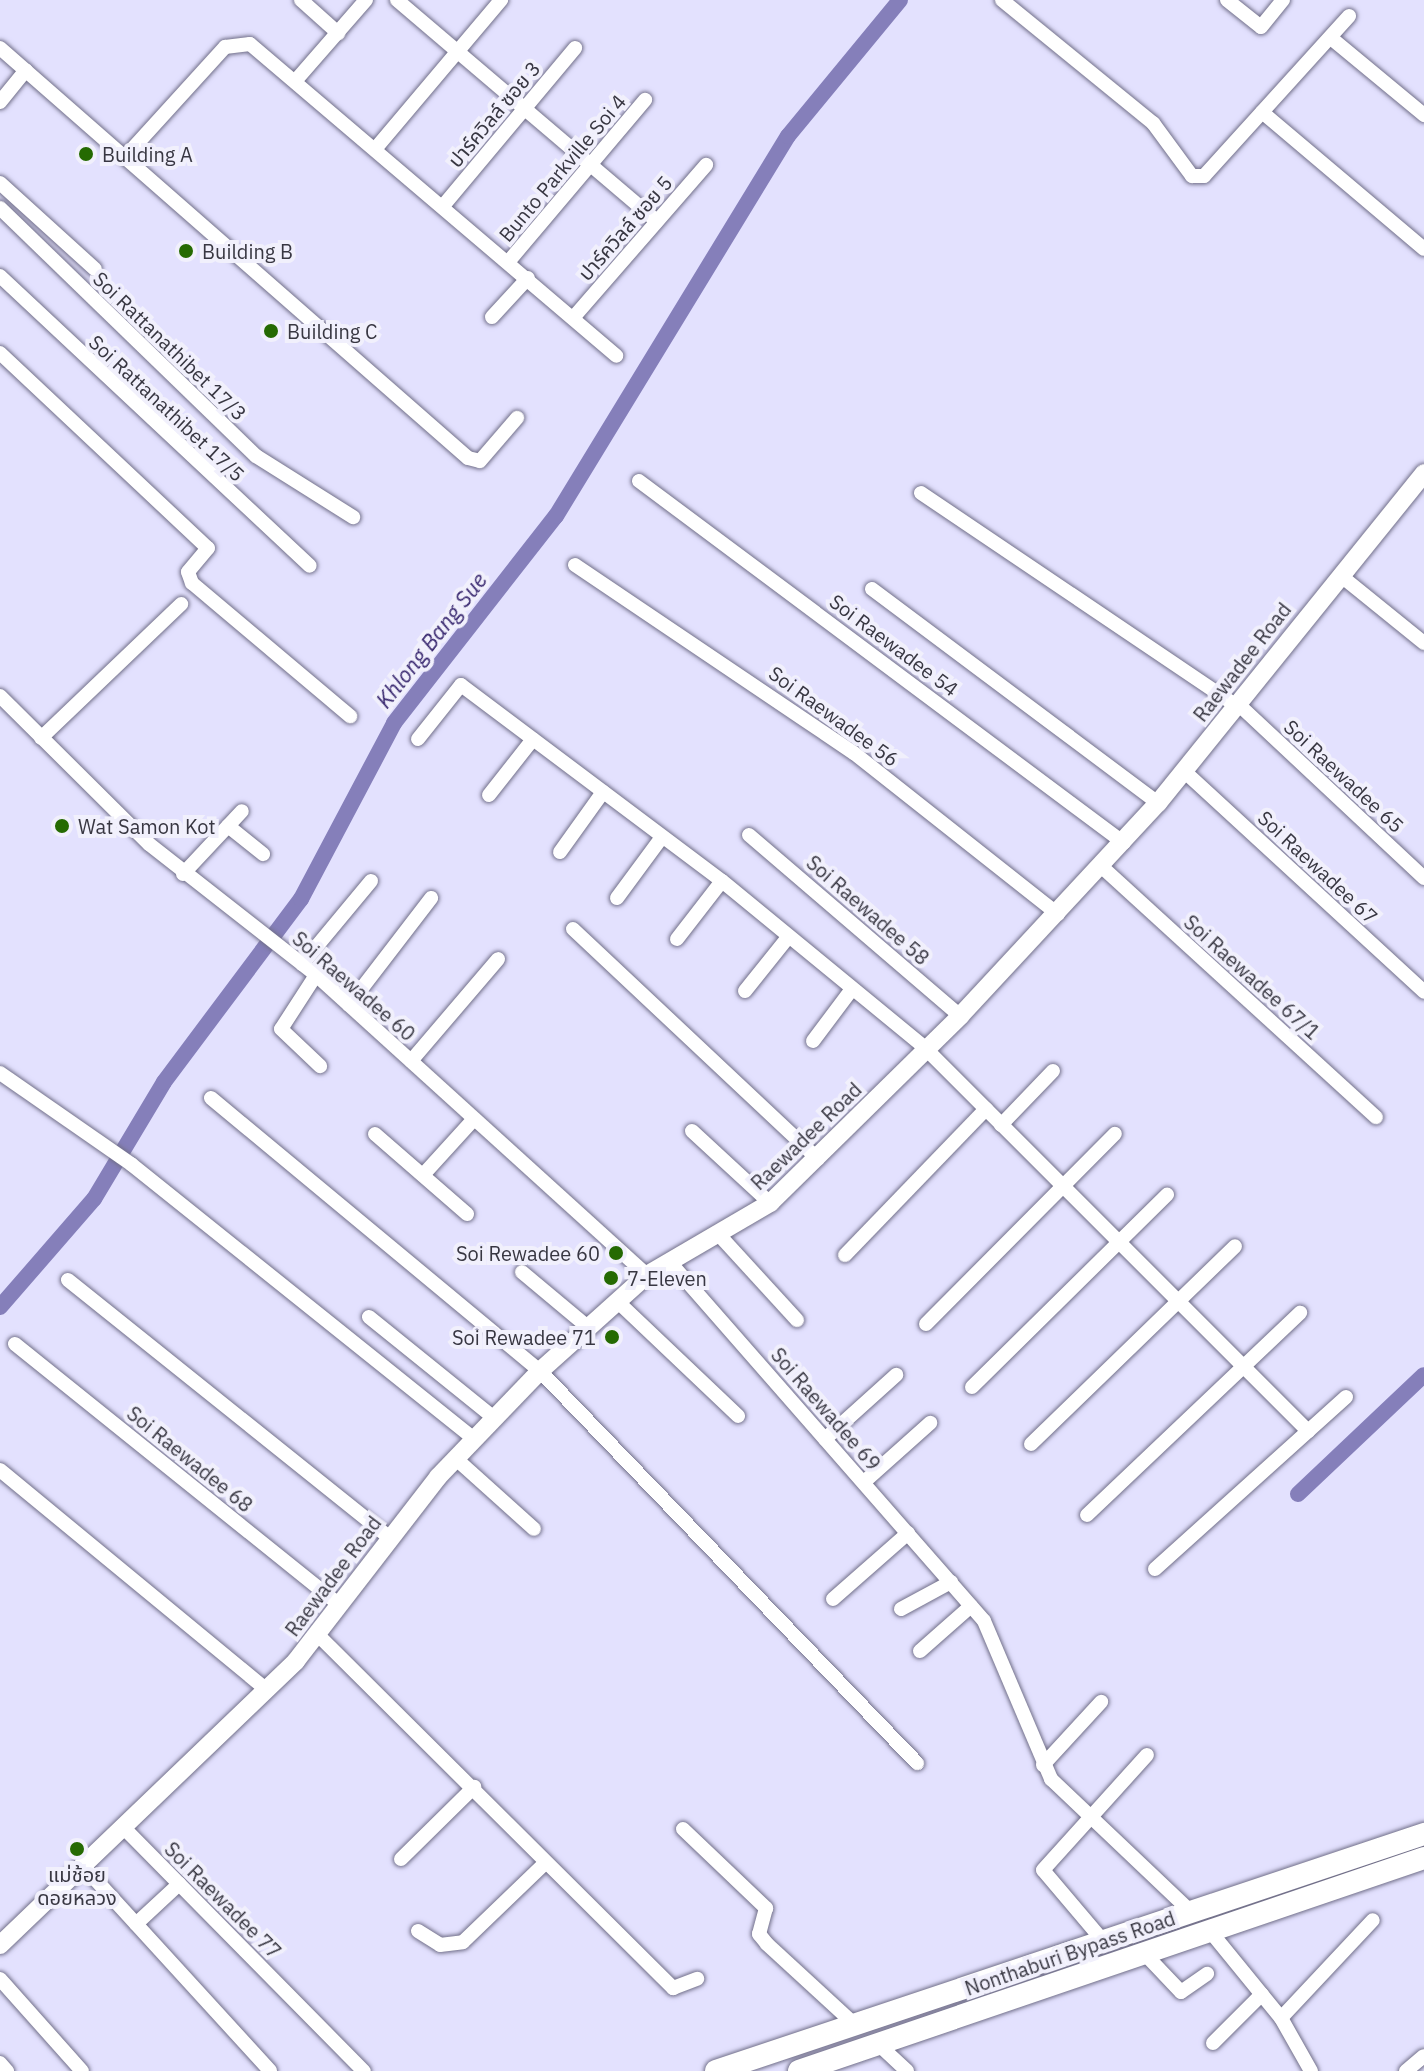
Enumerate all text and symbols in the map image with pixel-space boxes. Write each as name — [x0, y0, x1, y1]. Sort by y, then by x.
street label: ปาร์ควิลล์ ซอย 3 — [443, 56, 545, 172]
street label: Bunto Parkville Soi 4 — [493, 90, 631, 246]
place label: Building A — [102, 142, 193, 166]
marker: Building A — [77, 145, 95, 163]
street label: ปาร์ควิลล์ ซอย 5 — [573, 171, 677, 285]
place label: Building B — [202, 239, 293, 263]
marker: Building B — [177, 242, 195, 260]
street label: Soi Rattanathibet 17/3 — [88, 267, 252, 425]
place label: Building C — [287, 319, 378, 343]
marker: Building C — [262, 322, 280, 340]
street label: Soi Rattanathibet 17/5 — [84, 330, 250, 486]
water label: Khlong Bang Sue — [370, 567, 492, 713]
street label: Soi Raewadee 54 — [825, 589, 963, 701]
street label: Raewadee Road — [1188, 598, 1296, 726]
street label: Soi Raewadee 56 — [764, 661, 904, 771]
street label: Soi Raewadee 65 — [1279, 714, 1409, 838]
street label: Soi Raewadee 67 — [1253, 805, 1383, 929]
place label: Wat Samon Kot — [78, 814, 215, 838]
marker: Wat Samon Kot — [53, 817, 71, 835]
street label: Soi Raewadee 58 — [802, 850, 934, 970]
street label: Soi Raewadee 67/1 — [1179, 910, 1325, 1044]
street label: Soi Raewadee 60 — [288, 926, 420, 1046]
street label: Raewadee Road — [746, 1077, 866, 1195]
place label: Soi Rewadee 60 — [456, 1241, 600, 1265]
marker: Soi Rewadee 60 — [607, 1244, 625, 1262]
place label: 7-Eleven — [627, 1266, 707, 1290]
marker: 7-Eleven — [602, 1269, 620, 1287]
place label: Soi Rewadee 71 — [452, 1325, 596, 1349]
marker: Soi Rewadee 71 — [603, 1328, 621, 1346]
street label: Soi Raewadee 69 — [766, 1343, 886, 1475]
street label: Soi Raewadee 68 — [122, 1401, 258, 1517]
street label: Raewadee Road — [280, 1511, 386, 1641]
street label: Soi Raewadee 77 — [160, 1837, 286, 1963]
marker: แม่ช้อย ดอยหลวง — [68, 1840, 86, 1858]
place label: แม่ช้อย ดอยหลวง — [37, 1862, 117, 1909]
street label: Nonthaburi Bypass Road — [962, 1906, 1178, 2000]

